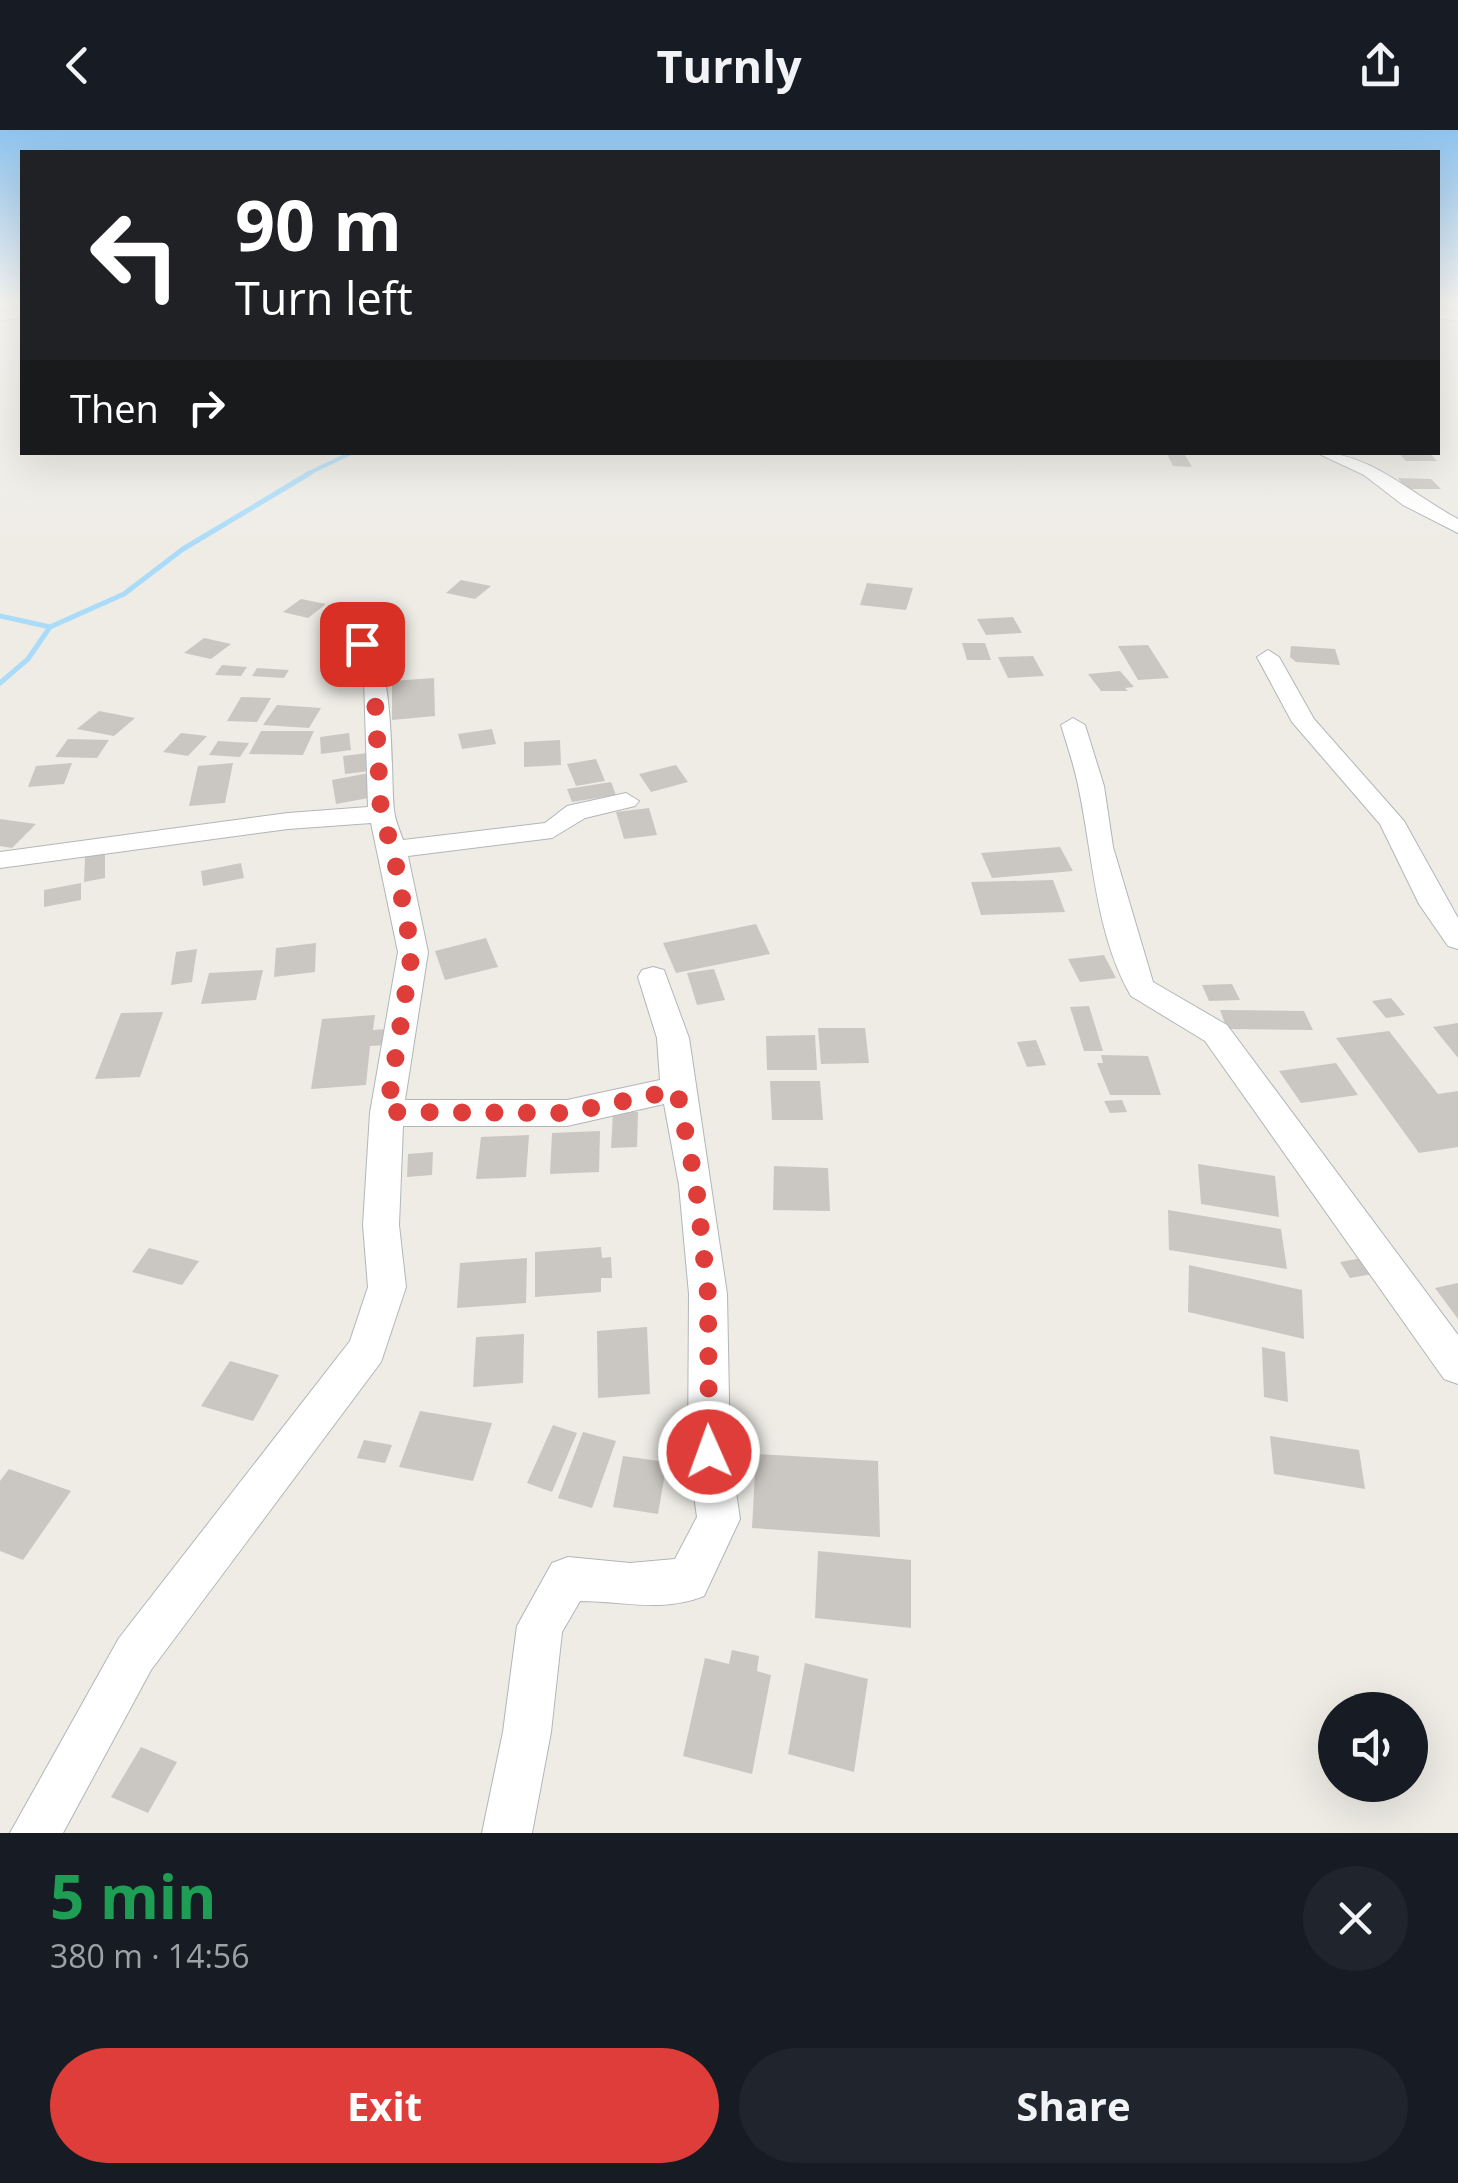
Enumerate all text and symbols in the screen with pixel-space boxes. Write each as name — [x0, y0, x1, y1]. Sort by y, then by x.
text: Turnly — [657, 35, 801, 96]
icon: back — [50, 38, 105, 93]
icon: share — [1353, 38, 1408, 93]
text: 90 m — [235, 176, 402, 272]
icon: left — [70, 190, 200, 320]
text: Turn left — [235, 267, 413, 328]
icon: right — [179, 380, 234, 435]
text: Then — [70, 382, 159, 434]
pin — [320, 602, 405, 687]
icon: arrive — [335, 617, 390, 672]
position arrow — [657, 1400, 761, 1504]
map controls — [1318, 1692, 1428, 1802]
button: sound — [1318, 1692, 1428, 1802]
text: 5 min — [50, 1855, 217, 1937]
button: close — [1303, 1866, 1408, 1971]
text: 380 m · 14:56 — [50, 1934, 249, 1977]
button: Exit — [50, 2048, 719, 2163]
button: Share — [739, 2048, 1408, 2163]

